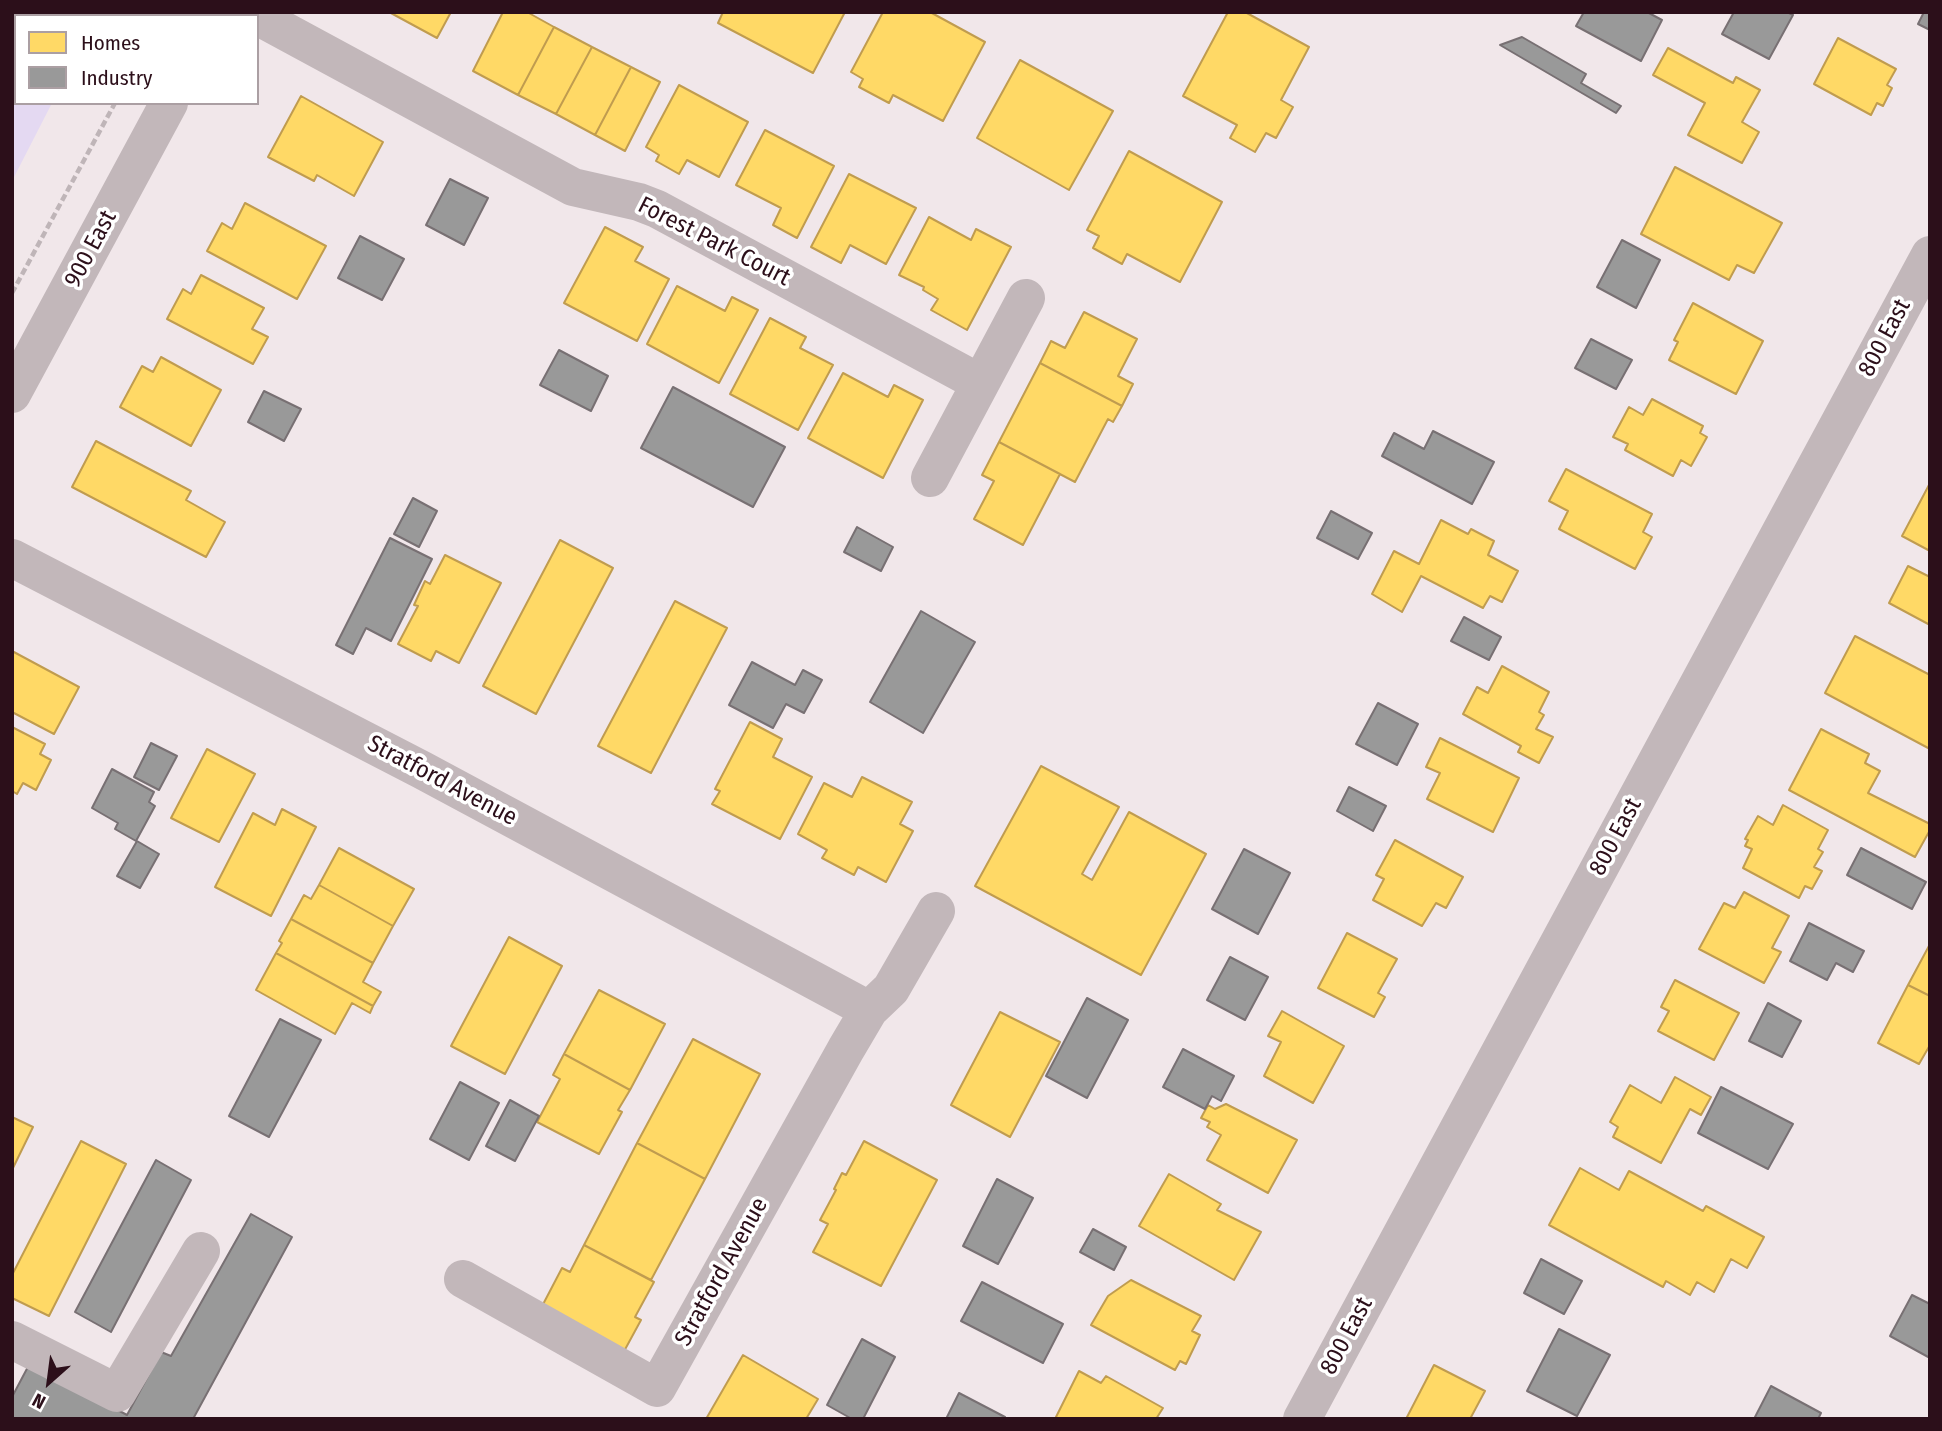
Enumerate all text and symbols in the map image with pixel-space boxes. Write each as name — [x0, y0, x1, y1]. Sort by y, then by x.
legend — [14, 14, 259, 105]
text: Homes — [81, 30, 140, 56]
text: Industry — [81, 65, 152, 91]
street label: Forest Park Court — [633, 191, 795, 293]
street label: 900 East — [59, 206, 123, 292]
street label: 800 East — [1853, 294, 1917, 382]
street label: Stratford Avenue — [362, 730, 522, 832]
street label: 800 East — [1584, 793, 1648, 881]
street label: Stratford Avenue — [669, 1193, 775, 1351]
street label: 800 East — [1315, 1292, 1379, 1380]
north arrow — [14, 1347, 84, 1417]
text: N — [28, 1388, 49, 1414]

